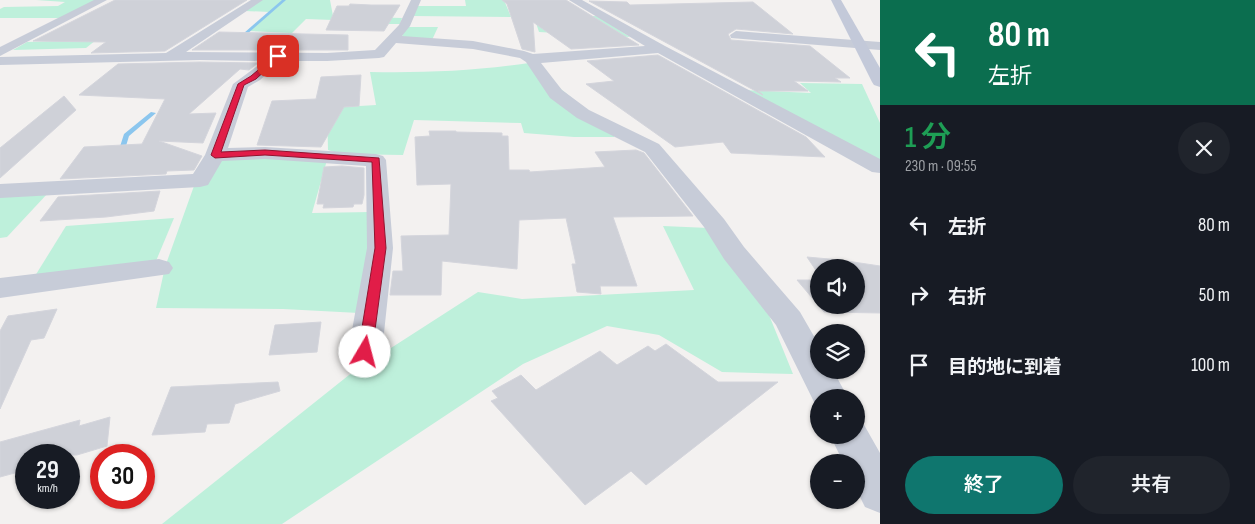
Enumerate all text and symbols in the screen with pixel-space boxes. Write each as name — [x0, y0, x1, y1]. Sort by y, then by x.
text: 80 m — [988, 14, 1050, 57]
icon: left — [905, 20, 970, 85]
pin — [257, 35, 299, 77]
icon: arrive — [264, 42, 292, 70]
text: 左折 — [988, 63, 1032, 90]
text: 1 分 — [905, 120, 951, 156]
button: close — [1178, 122, 1230, 174]
text: 230 m · 09:55 — [905, 157, 977, 176]
icon: left — [905, 211, 933, 239]
text: 80 m — [1198, 214, 1230, 237]
text: 左折 — [948, 216, 986, 239]
map controls — [810, 259, 865, 509]
button: sound — [810, 259, 865, 314]
icon: right — [905, 281, 933, 309]
text: 50 m — [1199, 284, 1230, 307]
text: 右折 — [948, 286, 986, 309]
button: layers — [810, 324, 865, 379]
position arrow — [338, 325, 390, 377]
icon: arrive — [905, 351, 933, 379]
text: 100 m — [1191, 354, 1230, 377]
text: 目的地に到着 — [948, 356, 1062, 379]
button: + — [810, 389, 865, 444]
speed limit sign: 30 — [90, 444, 155, 509]
button: − — [810, 454, 865, 509]
text: 29 — [36, 455, 59, 486]
button: 終了 — [905, 456, 1063, 514]
button: 共有 — [1073, 456, 1230, 514]
text: km/h — [37, 481, 58, 496]

